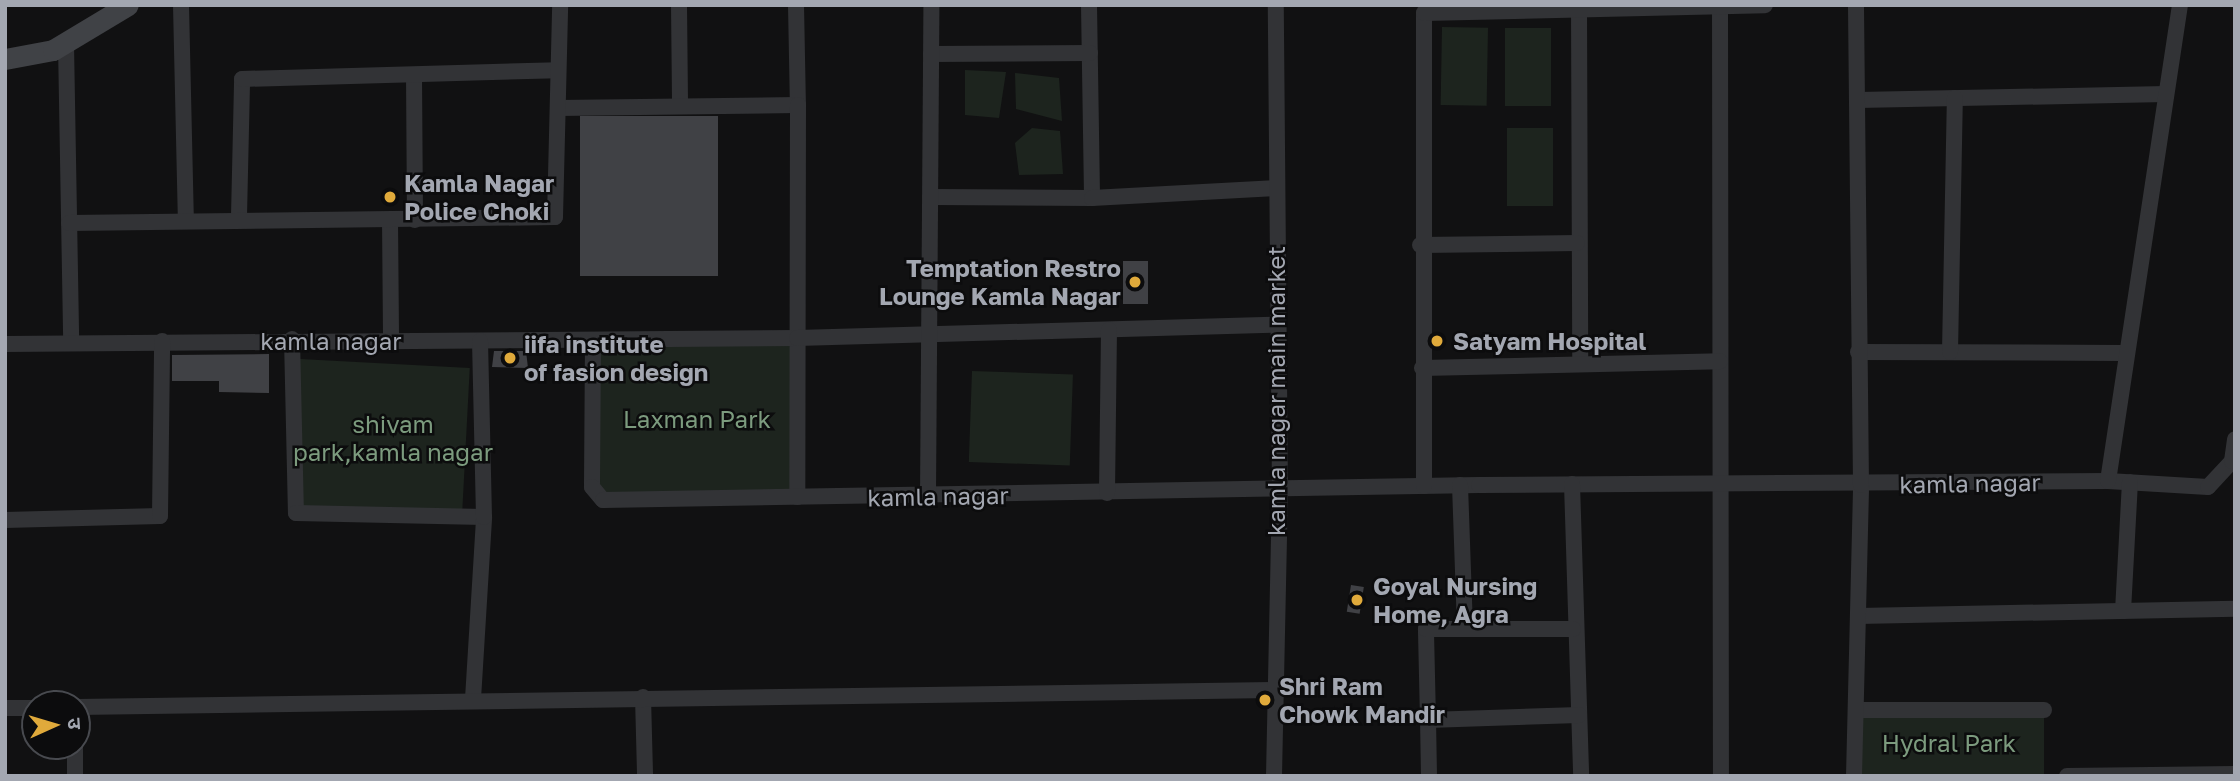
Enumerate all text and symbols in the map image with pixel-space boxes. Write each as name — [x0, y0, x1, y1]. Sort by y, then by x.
place label: Kamla Nagar Police Choki — [404, 169, 554, 225]
marker: Kamla Nagar Police Choki — [382, 189, 398, 205]
street label: kamla nagar main market — [1262, 246, 1290, 536]
place label: Temptation Restro Lounge Kamla Nagar — [879, 254, 1121, 310]
marker: Temptation Restro Lounge Kamla Nagar — [1127, 274, 1143, 290]
street label: kamla nagar — [260, 327, 402, 355]
place label: Satyam Hospital — [1453, 327, 1646, 355]
place label: iifa institute of fasion design — [524, 330, 708, 386]
marker: Satyam Hospital — [1427, 331, 1447, 351]
marker: iifa institute of fasion design — [502, 350, 518, 366]
park label: Laxman Park — [623, 405, 771, 433]
park label: shivam park,kamla nagar — [293, 410, 493, 466]
street label: kamla nagar — [1899, 467, 2041, 499]
street label: kamla nagar — [867, 480, 1009, 512]
place label: Goyal Nursing Home, Agra — [1373, 572, 1537, 628]
marker: Goyal Nursing Home, Agra — [1347, 590, 1367, 610]
place label: Shri Ram Chowk Mandir — [1279, 672, 1445, 728]
north arrow — [21, 690, 91, 760]
marker: Shri Ram Chowk Mandir — [1257, 692, 1273, 708]
text: उ — [64, 717, 87, 730]
park label: Hydral Park — [1882, 729, 2016, 757]

